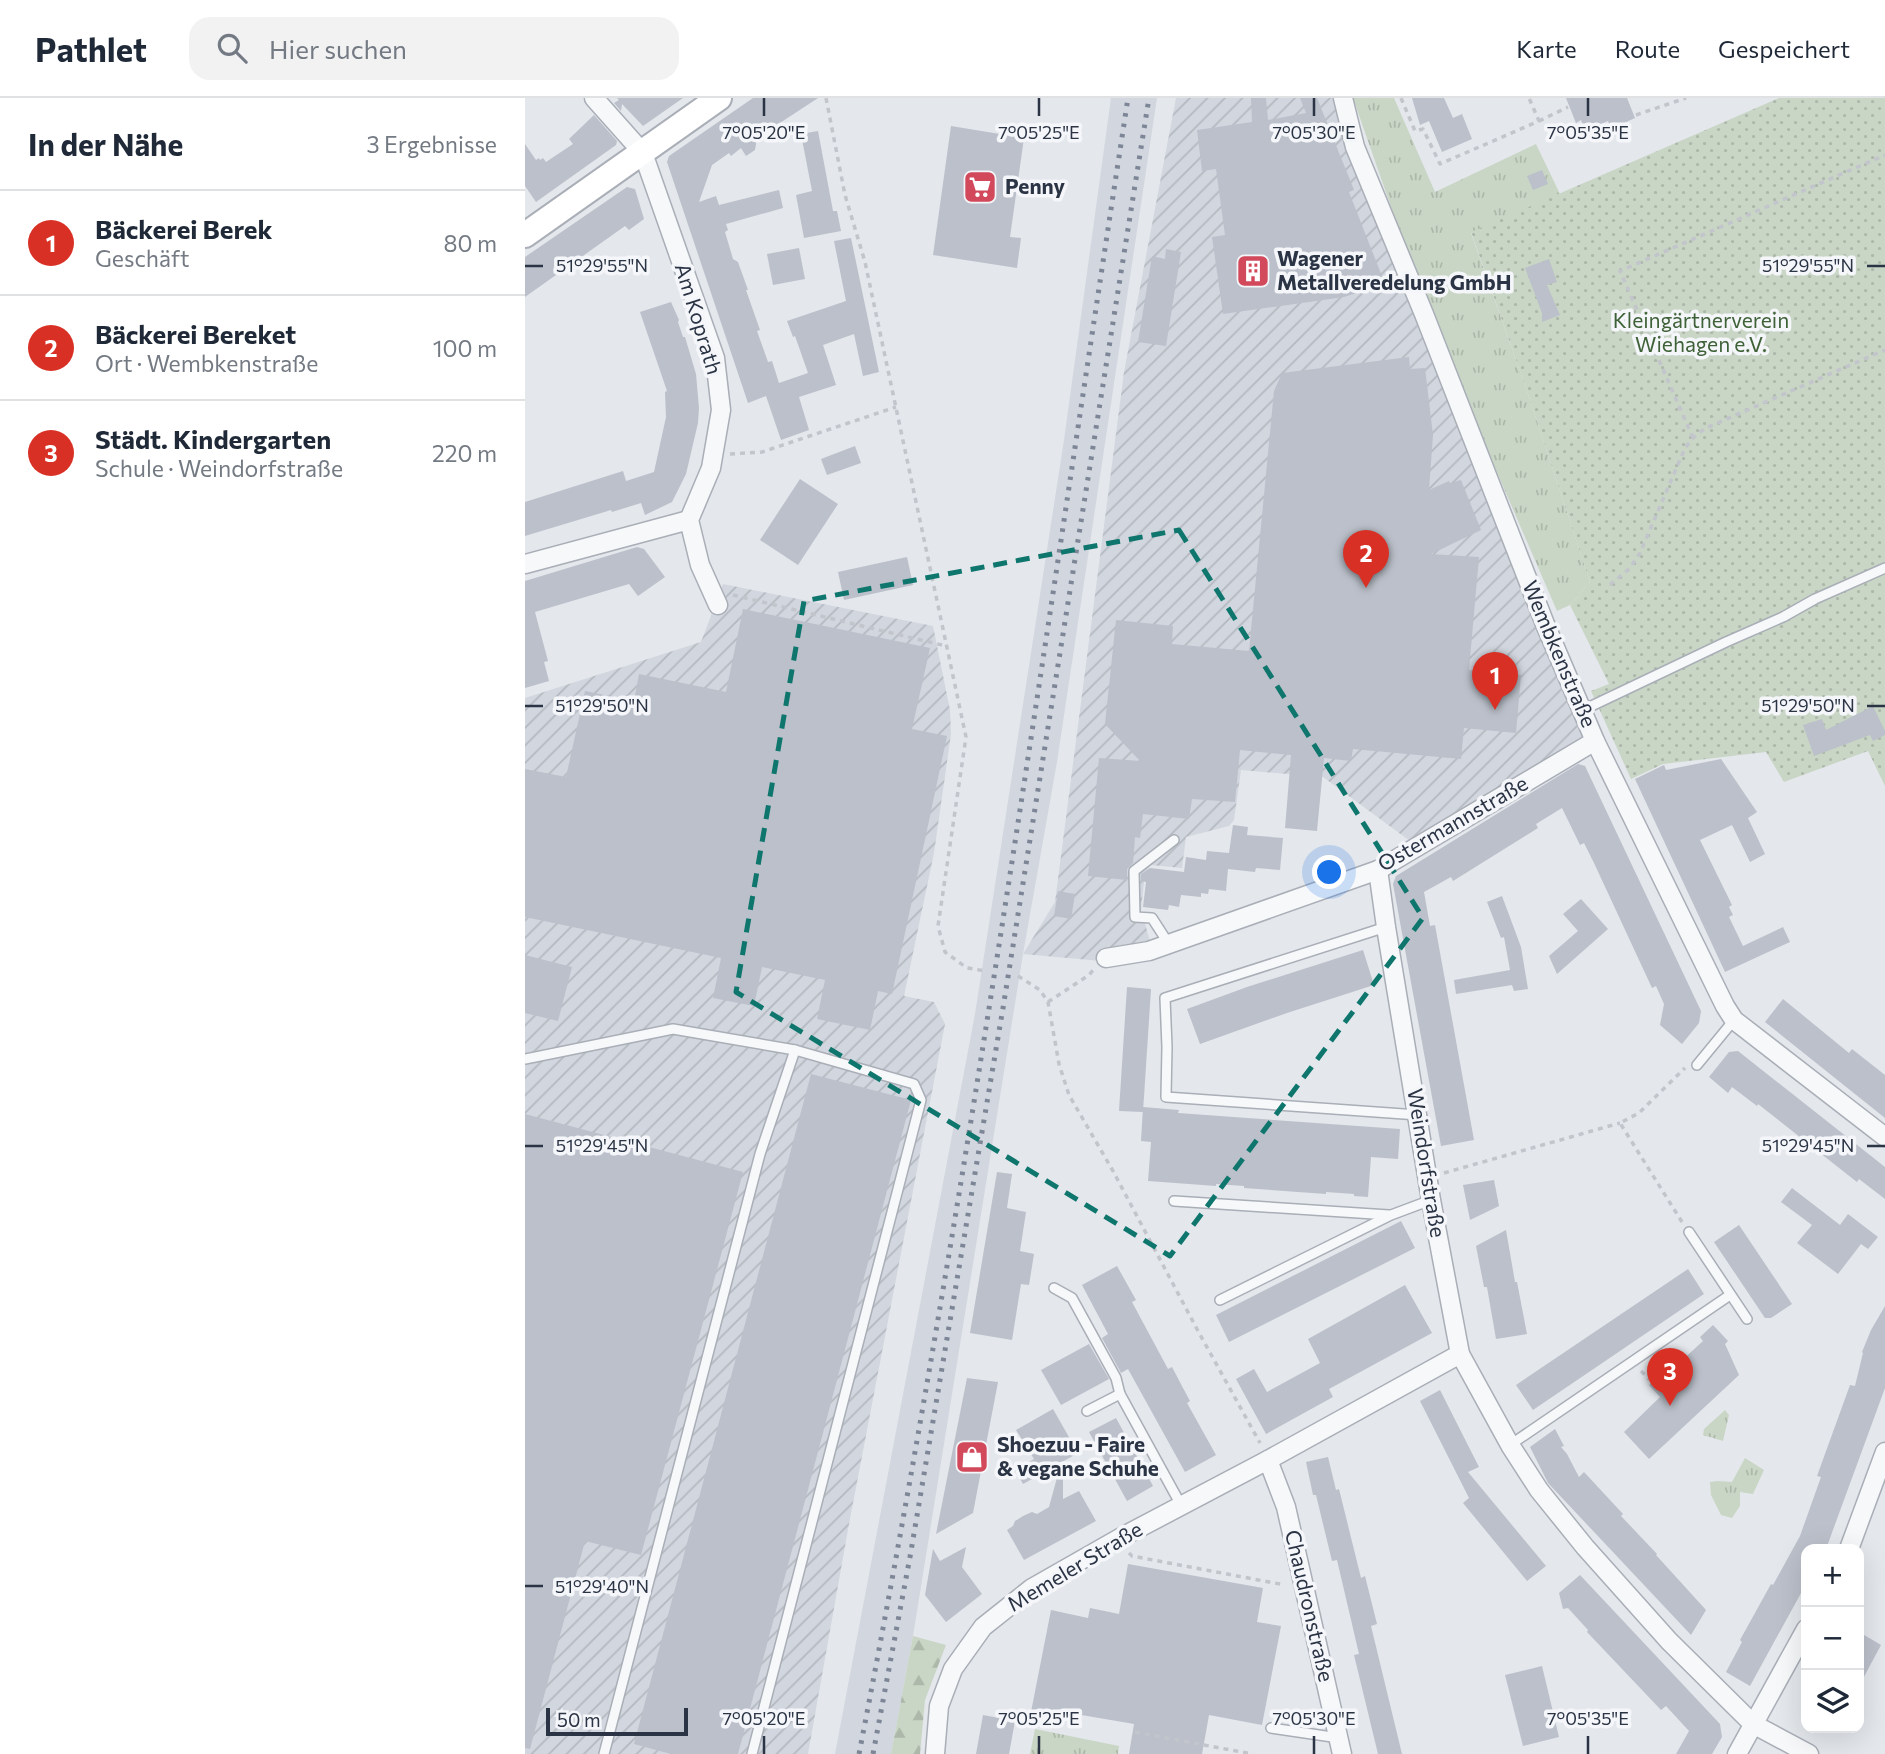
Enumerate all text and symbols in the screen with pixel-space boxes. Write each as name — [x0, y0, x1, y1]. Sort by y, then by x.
search box — [189, 17, 679, 80]
text: Pathlet — [35, 28, 147, 69]
icon: search — [213, 29, 251, 67]
text: Hier suchen — [269, 33, 407, 64]
text: Karte — [1516, 34, 1577, 63]
text: Route — [1615, 34, 1680, 63]
text: Gespeichert — [1718, 34, 1850, 63]
text: 7°05'20"E — [723, 121, 805, 143]
text: 7°05'25"E — [998, 121, 1080, 143]
text: 7°05'30"E — [1272, 121, 1356, 143]
text: 7°05'35"E — [1547, 121, 1629, 143]
text: In der Nähe — [28, 125, 183, 162]
text: 3 Ergebnisse — [367, 130, 497, 158]
supermarket icon: Penny — [961, 168, 999, 206]
place label: Penny — [1005, 173, 1065, 198]
text: Bäckerei Berek — [95, 213, 272, 244]
text: 1 — [46, 229, 56, 257]
text: 80 m — [444, 229, 497, 257]
text: Geschäft — [95, 244, 189, 272]
place label: Wagener Metallveredelung GmbH — [1277, 245, 1511, 294]
building icon: Wagener Metallveredelung GmbH — [1234, 252, 1272, 290]
text: 51°29'55"N — [556, 254, 648, 276]
text: 51°29'55"N — [1762, 254, 1854, 276]
street label: Am Koprath — [671, 260, 728, 377]
park label: Kleingärtnerverein Wiehagen e.V. — [1613, 307, 1789, 356]
text: Bäckerei Bereket — [95, 318, 296, 349]
text: 2 — [44, 334, 58, 362]
text: 100 m — [433, 334, 497, 362]
text: Ort · Wembkenstraße — [95, 349, 318, 377]
text: Städt. Kindergarten — [95, 423, 331, 454]
text: 3 — [44, 439, 58, 467]
text: 220 m — [432, 439, 497, 467]
text: Schule · Weindorfstraße — [95, 454, 343, 482]
pin: 2 — [1343, 530, 1389, 588]
street label: Wembkenstraße — [1518, 576, 1603, 730]
pin: 1 — [1472, 652, 1518, 710]
text: 51°29'50"N — [555, 694, 649, 716]
text: 51°29'50"N — [1761, 694, 1855, 716]
street label: Ostermannstraße — [1373, 770, 1532, 876]
your location — [1312, 855, 1346, 889]
street label: Weindorfstraße — [1403, 1086, 1452, 1239]
text: 51°29'45"N — [556, 1134, 648, 1156]
text: 51°29'45"N — [1762, 1134, 1854, 1156]
pin: 3 — [1647, 1348, 1693, 1406]
place label: Shoezuu - Faire & vegane Schuhe — [997, 1431, 1159, 1480]
shop icon: Shoezuu - Faire & vegane Schuhe — [953, 1438, 991, 1476]
street label: Memeler Straße — [1002, 1516, 1146, 1616]
street label: Chaudronstraße — [1281, 1527, 1340, 1684]
map controls — [1801, 1544, 1864, 1733]
button: + — [1801, 1544, 1864, 1607]
text: 51°29'40"N — [555, 1575, 649, 1597]
button: − — [1801, 1607, 1864, 1670]
button: layers — [1801, 1670, 1864, 1733]
scale bar — [546, 1705, 688, 1737]
text: 7°05'20"E — [723, 1707, 805, 1729]
text: 7°05'25"E — [998, 1707, 1080, 1729]
text: 7°05'30"E — [1272, 1707, 1356, 1729]
text: 7°05'35"E — [1547, 1707, 1629, 1729]
text: 50 m — [557, 1708, 601, 1731]

